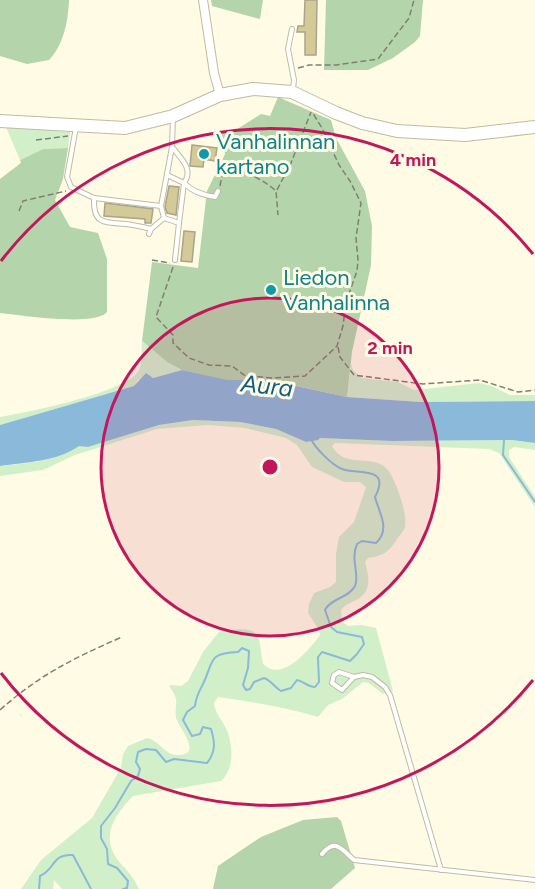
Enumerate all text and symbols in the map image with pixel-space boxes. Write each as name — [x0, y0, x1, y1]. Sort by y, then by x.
place label: Vanhalinnan kartano — [216, 128, 335, 180]
marker: Vanhalinnan kartano — [197, 147, 211, 161]
text: 4 min — [390, 149, 436, 171]
place label: Liedon Vanhalinna — [283, 264, 390, 316]
marker: Liedon Vanhalinna — [264, 283, 278, 297]
text: 2 min — [367, 337, 413, 359]
water label: Aura — [239, 368, 294, 403]
centre of rings — [260, 457, 280, 477]

